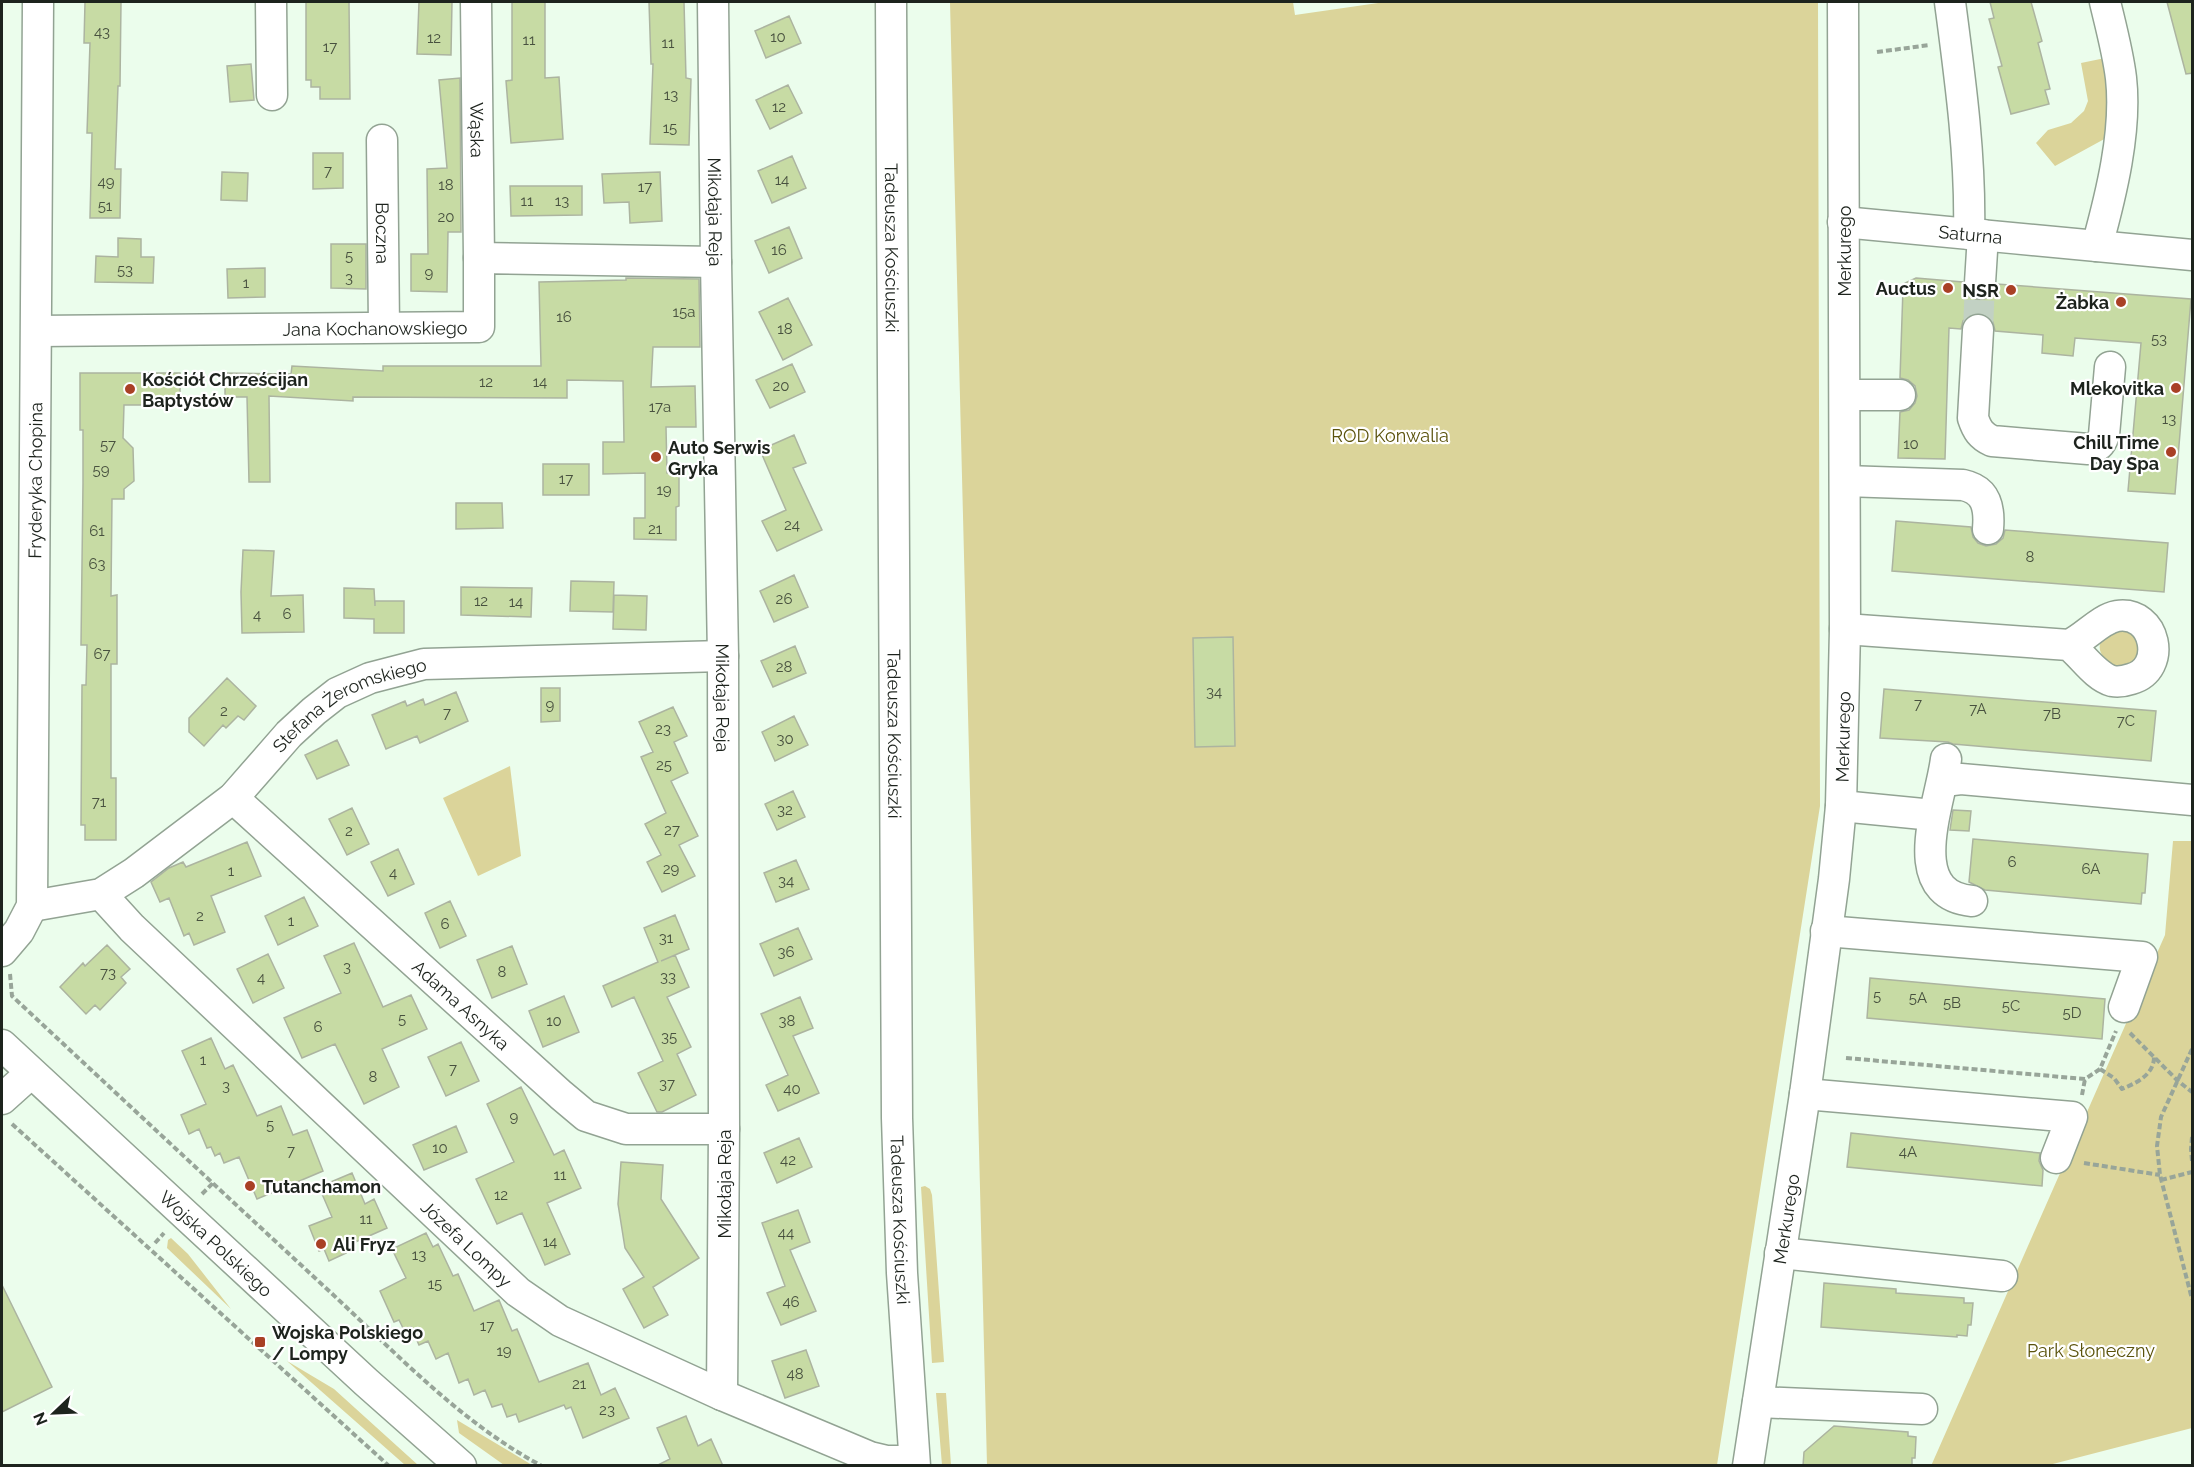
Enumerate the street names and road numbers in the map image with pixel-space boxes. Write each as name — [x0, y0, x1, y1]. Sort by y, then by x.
street label: Wąska — [467, 102, 488, 158]
street label: Mikołaja Reja — [704, 157, 727, 267]
street label: Tadeusza Kościuszki — [881, 163, 903, 333]
street label: Boczna — [372, 202, 394, 264]
street label: Merkurego — [1834, 205, 1855, 297]
street label: Saturna — [1938, 221, 2003, 248]
street label: Jana Kochanowskiego — [282, 317, 468, 339]
street label: Fryderyka Chopina — [24, 402, 46, 559]
street label: Mikołaja Reja — [712, 643, 734, 752]
street label: Tadeusza Kościuszki — [884, 649, 906, 819]
street label: Stefana Żeromskiego — [268, 653, 429, 756]
street label: Merkurego — [1831, 691, 1854, 782]
street label: Adama Asnyka — [408, 956, 514, 1054]
street label: Mikołaja Reja — [714, 1130, 735, 1238]
street label: Tadeusza Kościuszki — [887, 1135, 915, 1305]
street label: Merkurego — [1769, 1172, 1803, 1266]
street label: Wojska Polskiego — [155, 1186, 277, 1301]
street label: Józefa Lompy — [417, 1196, 516, 1291]

